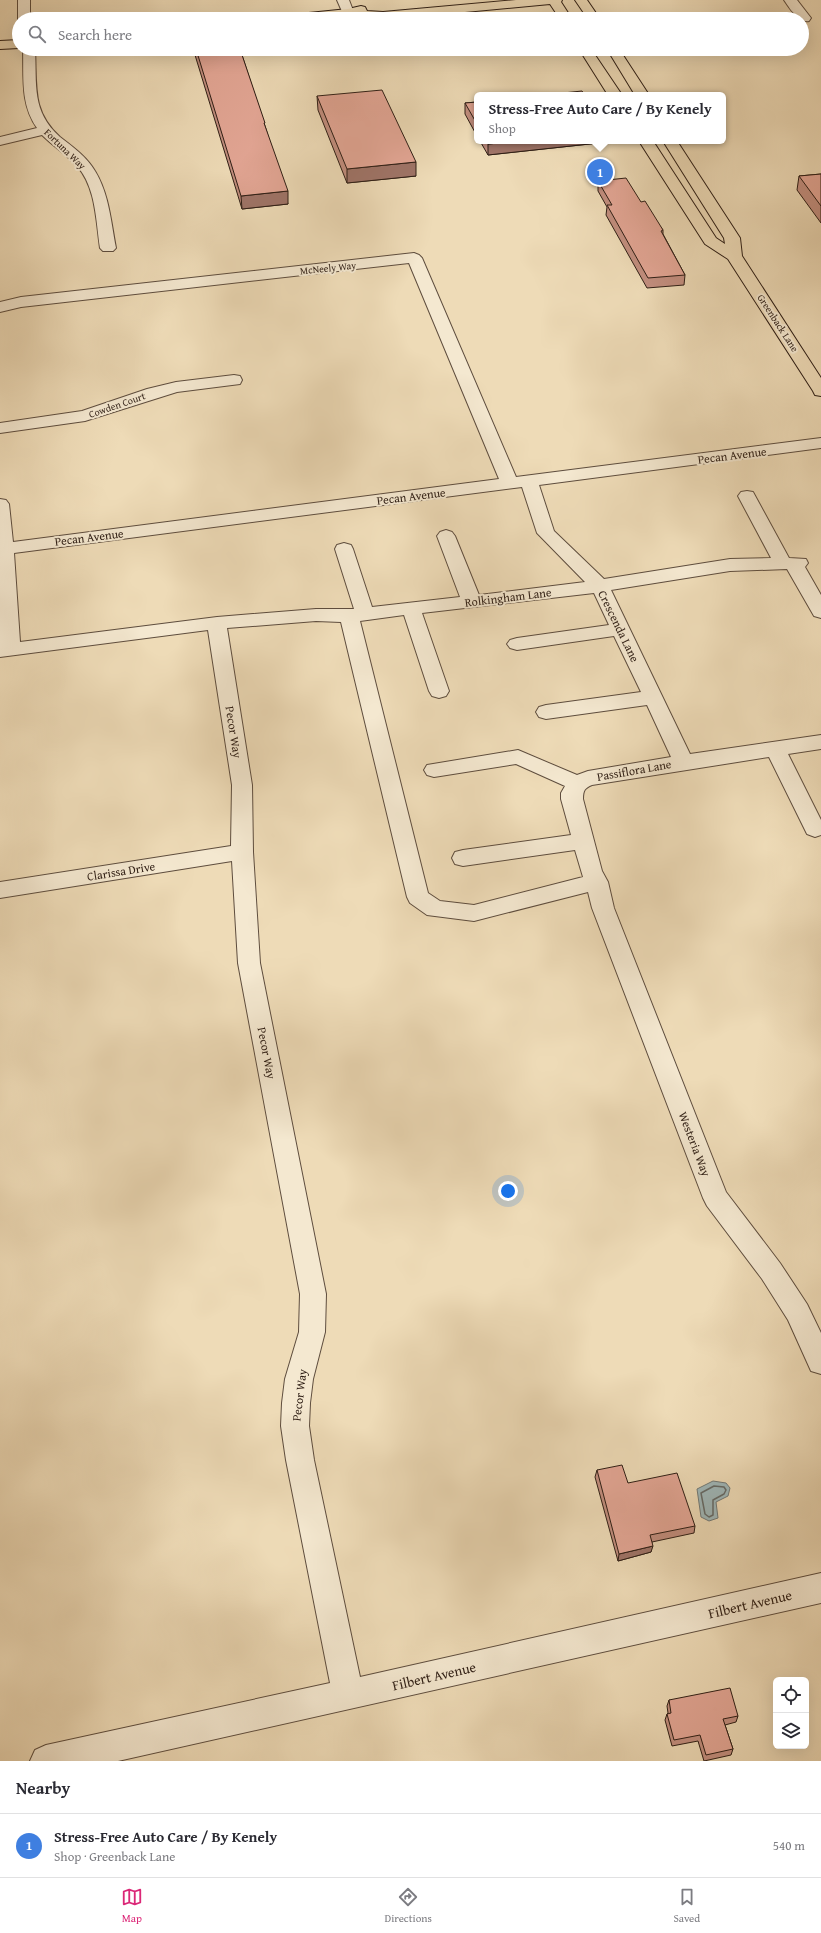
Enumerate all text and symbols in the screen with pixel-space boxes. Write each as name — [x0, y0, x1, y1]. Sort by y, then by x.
search box — [12, 12, 809, 56]
icon: search — [26, 23, 48, 45]
text: Search here — [58, 24, 132, 45]
popup — [474, 92, 726, 144]
text: Stress-Free Auto Care / By Kenely — [488, 98, 712, 119]
text: Shop — [488, 119, 516, 138]
street label: Fortuna Way — [41, 125, 89, 173]
pin: 1 — [587, 157, 613, 187]
street label: McNeely Way — [299, 258, 357, 278]
street label: Greenback Lane — [754, 291, 802, 355]
street label: Cowden Court — [87, 388, 148, 422]
street label: Pecan Avenue — [697, 442, 768, 468]
street label: Pecan Avenue — [376, 483, 447, 509]
street label: Pecan Avenue — [54, 524, 125, 550]
street label: Rolkingham Lane — [464, 583, 553, 611]
street label: Crescenda Lane — [594, 587, 644, 665]
street label: Pecor Way — [221, 705, 247, 759]
street label: Passiflora Lane — [595, 755, 673, 785]
street label: Clarissa Drive — [86, 857, 157, 885]
street label: Pecor Way — [254, 1026, 280, 1080]
street label: Westeria Way — [675, 1109, 715, 1179]
your location — [498, 1181, 518, 1201]
street label: Pecor Way — [287, 1368, 311, 1422]
street label: Filbert Avenue — [706, 1585, 794, 1623]
street label: Filbert Avenue — [390, 1657, 478, 1695]
map controls — [773, 1677, 809, 1749]
button: locate — [773, 1677, 809, 1713]
button: layers — [773, 1713, 809, 1749]
text: Nearby — [16, 1775, 70, 1800]
text: Stress-Free Auto Care / By Kenely — [54, 1826, 277, 1847]
text: 1 — [26, 1836, 32, 1855]
text: 540 m — [773, 1836, 805, 1855]
text: Shop · Greenback Lane — [54, 1847, 175, 1866]
tab: Map — [121, 1886, 143, 1926]
tab: Directions — [385, 1886, 432, 1926]
tab: Saved — [673, 1886, 700, 1926]

